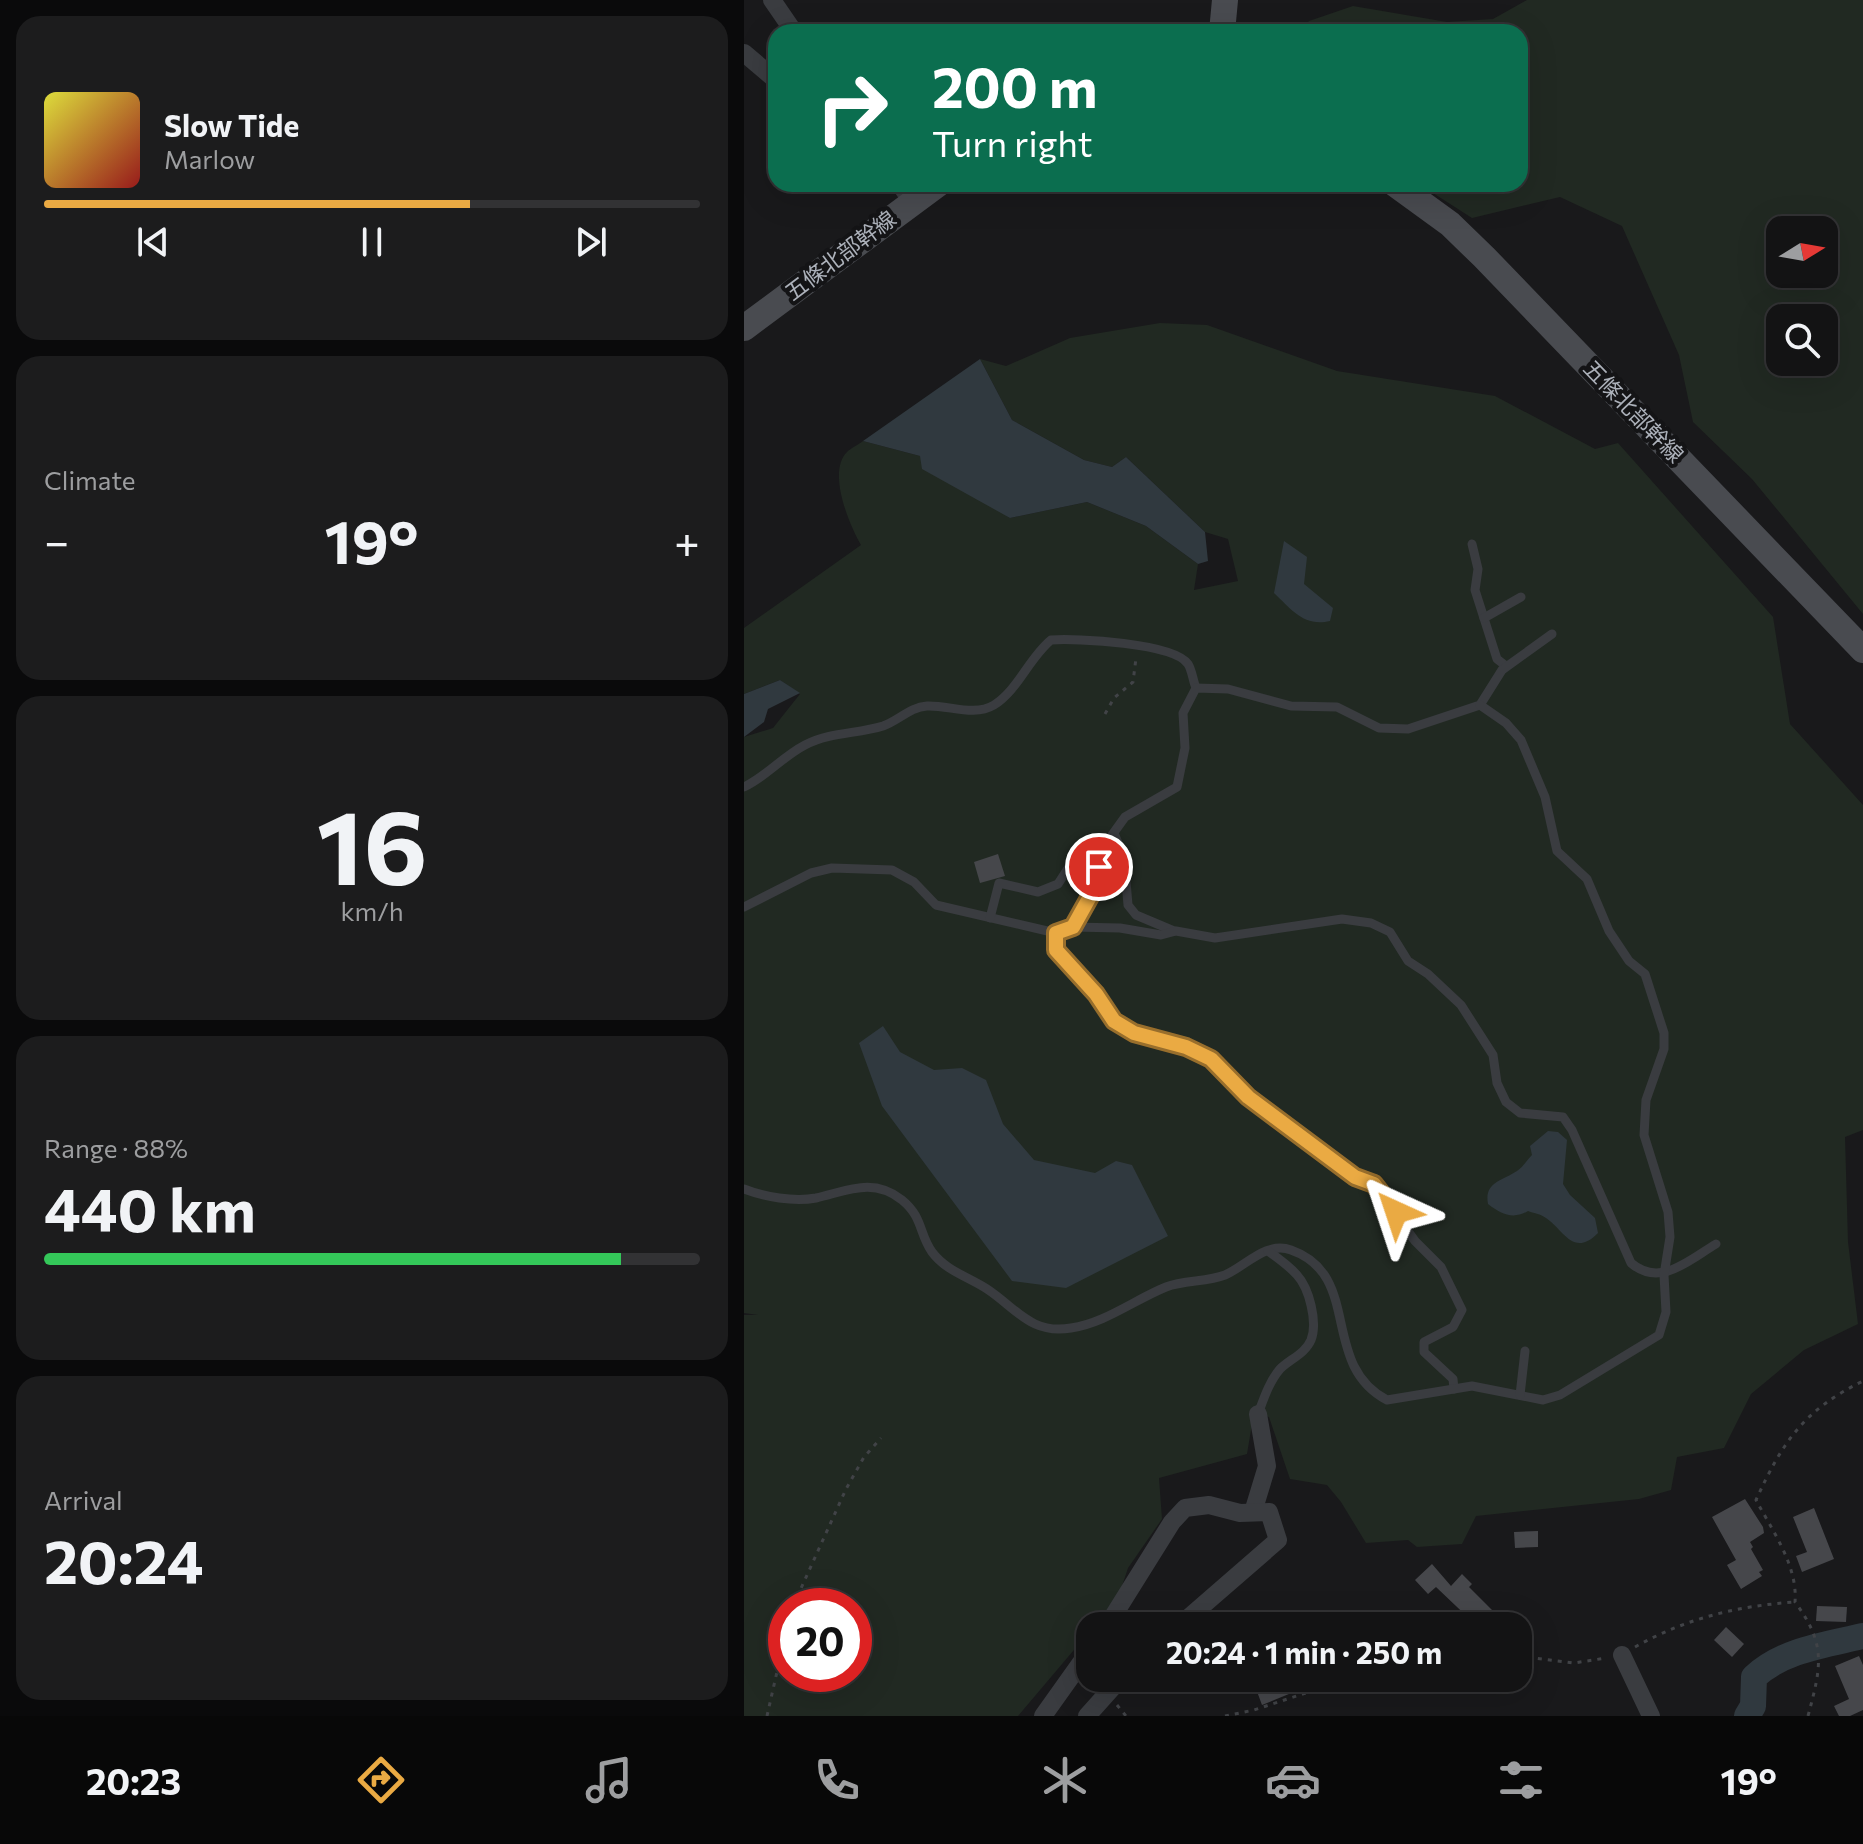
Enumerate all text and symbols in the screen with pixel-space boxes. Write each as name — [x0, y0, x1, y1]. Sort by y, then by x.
text: 200 m — [932, 51, 1098, 120]
icon: right — [800, 56, 904, 160]
text: Slow Tide — [164, 106, 299, 143]
text: Turn right — [932, 120, 1093, 164]
text: Marlow — [164, 143, 255, 174]
street label: 五條北部幹線 — [779, 204, 901, 306]
north arrow — [1766, 216, 1838, 288]
map controls — [1766, 216, 1838, 376]
icon: previous — [131, 220, 175, 264]
icon: pause — [350, 220, 394, 264]
icon: next — [569, 220, 613, 264]
button: search — [1766, 304, 1838, 376]
street label: 五條北部幹線 — [1578, 354, 1690, 468]
text: Climate — [44, 464, 136, 495]
text: 19° — [324, 503, 419, 576]
text: − — [44, 513, 69, 567]
text: + — [674, 513, 700, 567]
text: 16 — [316, 779, 428, 906]
pin — [1065, 833, 1133, 901]
icon: arrive — [1077, 845, 1121, 889]
text: km/h — [340, 895, 404, 926]
text: Range · 88% — [44, 1132, 188, 1163]
position arrow — [1354, 1170, 1438, 1254]
text: 440 km — [44, 1171, 256, 1244]
text: Arrival — [44, 1484, 123, 1515]
text: 20:24 — [44, 1523, 204, 1596]
speed limit sign: 20 — [768, 1588, 872, 1692]
text: 20:24 · 1 min · 250 m — [1166, 1633, 1442, 1670]
icon: directions — [353, 1752, 409, 1808]
icon: music — [581, 1752, 637, 1808]
icon: phone — [809, 1752, 865, 1808]
icon: climate — [1037, 1752, 1093, 1808]
icon: car — [1265, 1752, 1321, 1808]
icon: filters — [1493, 1752, 1549, 1808]
text: 20:23 — [86, 1758, 181, 1802]
text: 19° — [1720, 1758, 1777, 1802]

